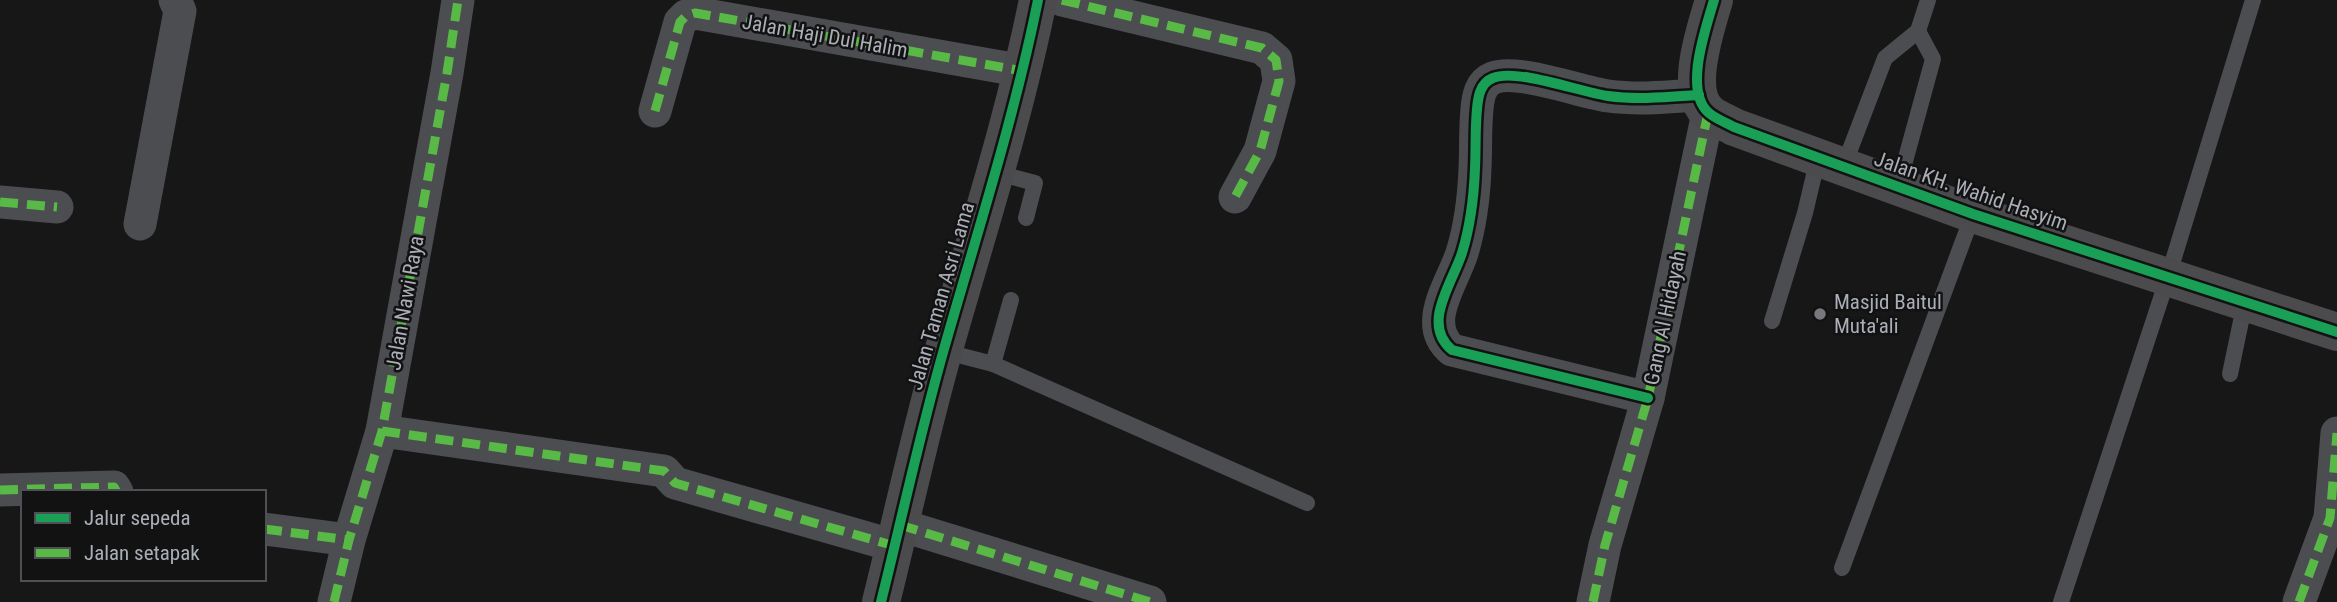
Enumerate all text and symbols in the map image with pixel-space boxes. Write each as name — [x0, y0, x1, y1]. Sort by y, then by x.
street label: Jalan Haji Dul Halim — [740, 10, 910, 62]
street label: Jalan KH. Wahid Hasyim — [1871, 147, 2071, 235]
street label: Jalan Taman Asri Lama — [903, 199, 979, 393]
street label: Jalan Nawi Raya — [381, 234, 429, 372]
street label: Gang Al Hidayah — [1639, 249, 1691, 387]
place label: Masjid Baitul Muta'ali — [1834, 290, 1942, 338]
marker: Masjid Baitul Muta'ali — [1812, 306, 1828, 322]
legend — [21, 490, 266, 581]
text: Jalur sepeda — [84, 506, 191, 530]
text: Jalan setapak — [84, 541, 200, 565]

